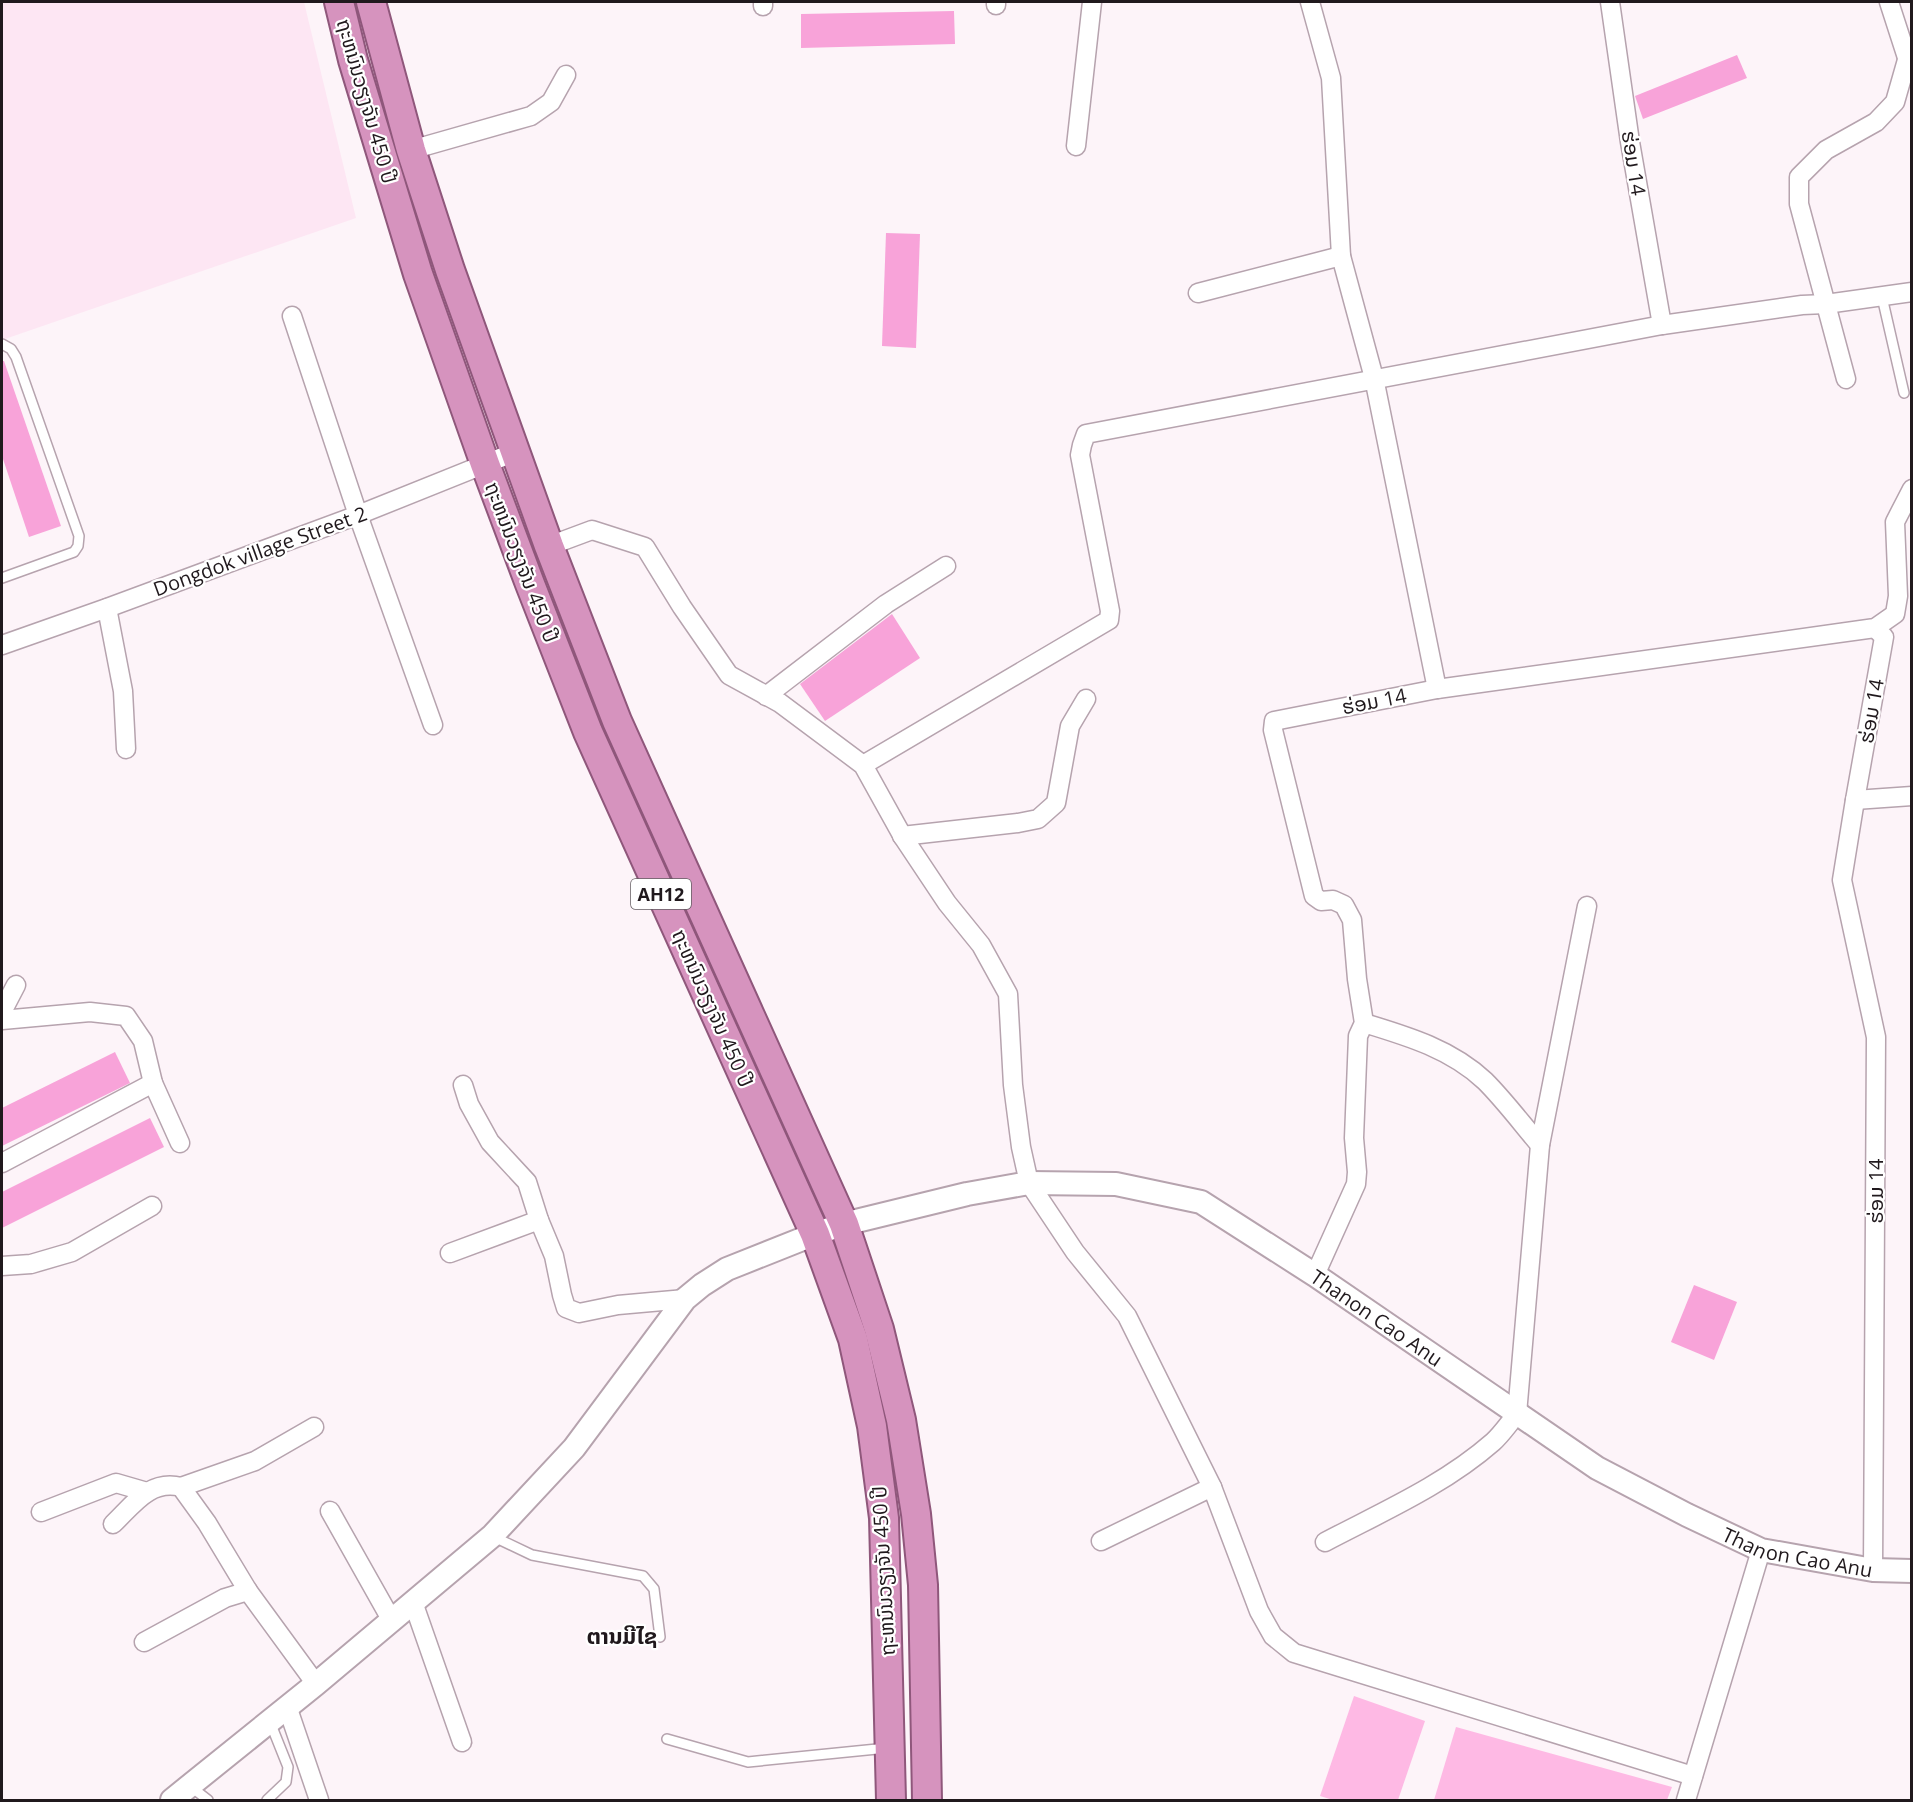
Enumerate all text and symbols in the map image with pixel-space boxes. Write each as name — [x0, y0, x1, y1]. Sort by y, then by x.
street label: ຖະຫນົນວຽງຈັນ 450 ປີ — [331, 16, 403, 186]
street label: ຮ່ອມ 14 — [1616, 129, 1653, 198]
street label: ຖະຫນົນວຽງຈັນ 450 ປີ — [479, 478, 565, 646]
street label: Dongdok village Street 2 — [149, 500, 371, 602]
street label: ຮ່ອມ 14 — [1852, 676, 1890, 745]
street label: ຮ່ອມ 14 — [1339, 681, 1409, 720]
road number: AH12 — [631, 879, 691, 909]
street label: ຖະຫນົນວຽງຈັນ 450 ປີ — [666, 925, 760, 1091]
street label: ຮ່ອມ 14 — [1862, 1158, 1889, 1224]
street label: Thanon Cao Anu — [1306, 1263, 1448, 1372]
street label: ຖະຫນົນວຽງຈັນ 450 ປີ — [865, 1485, 901, 1657]
street label: Thanon Cao Anu — [1718, 1520, 1875, 1583]
district label: ຕານມີໄຊ — [587, 1620, 657, 1650]

